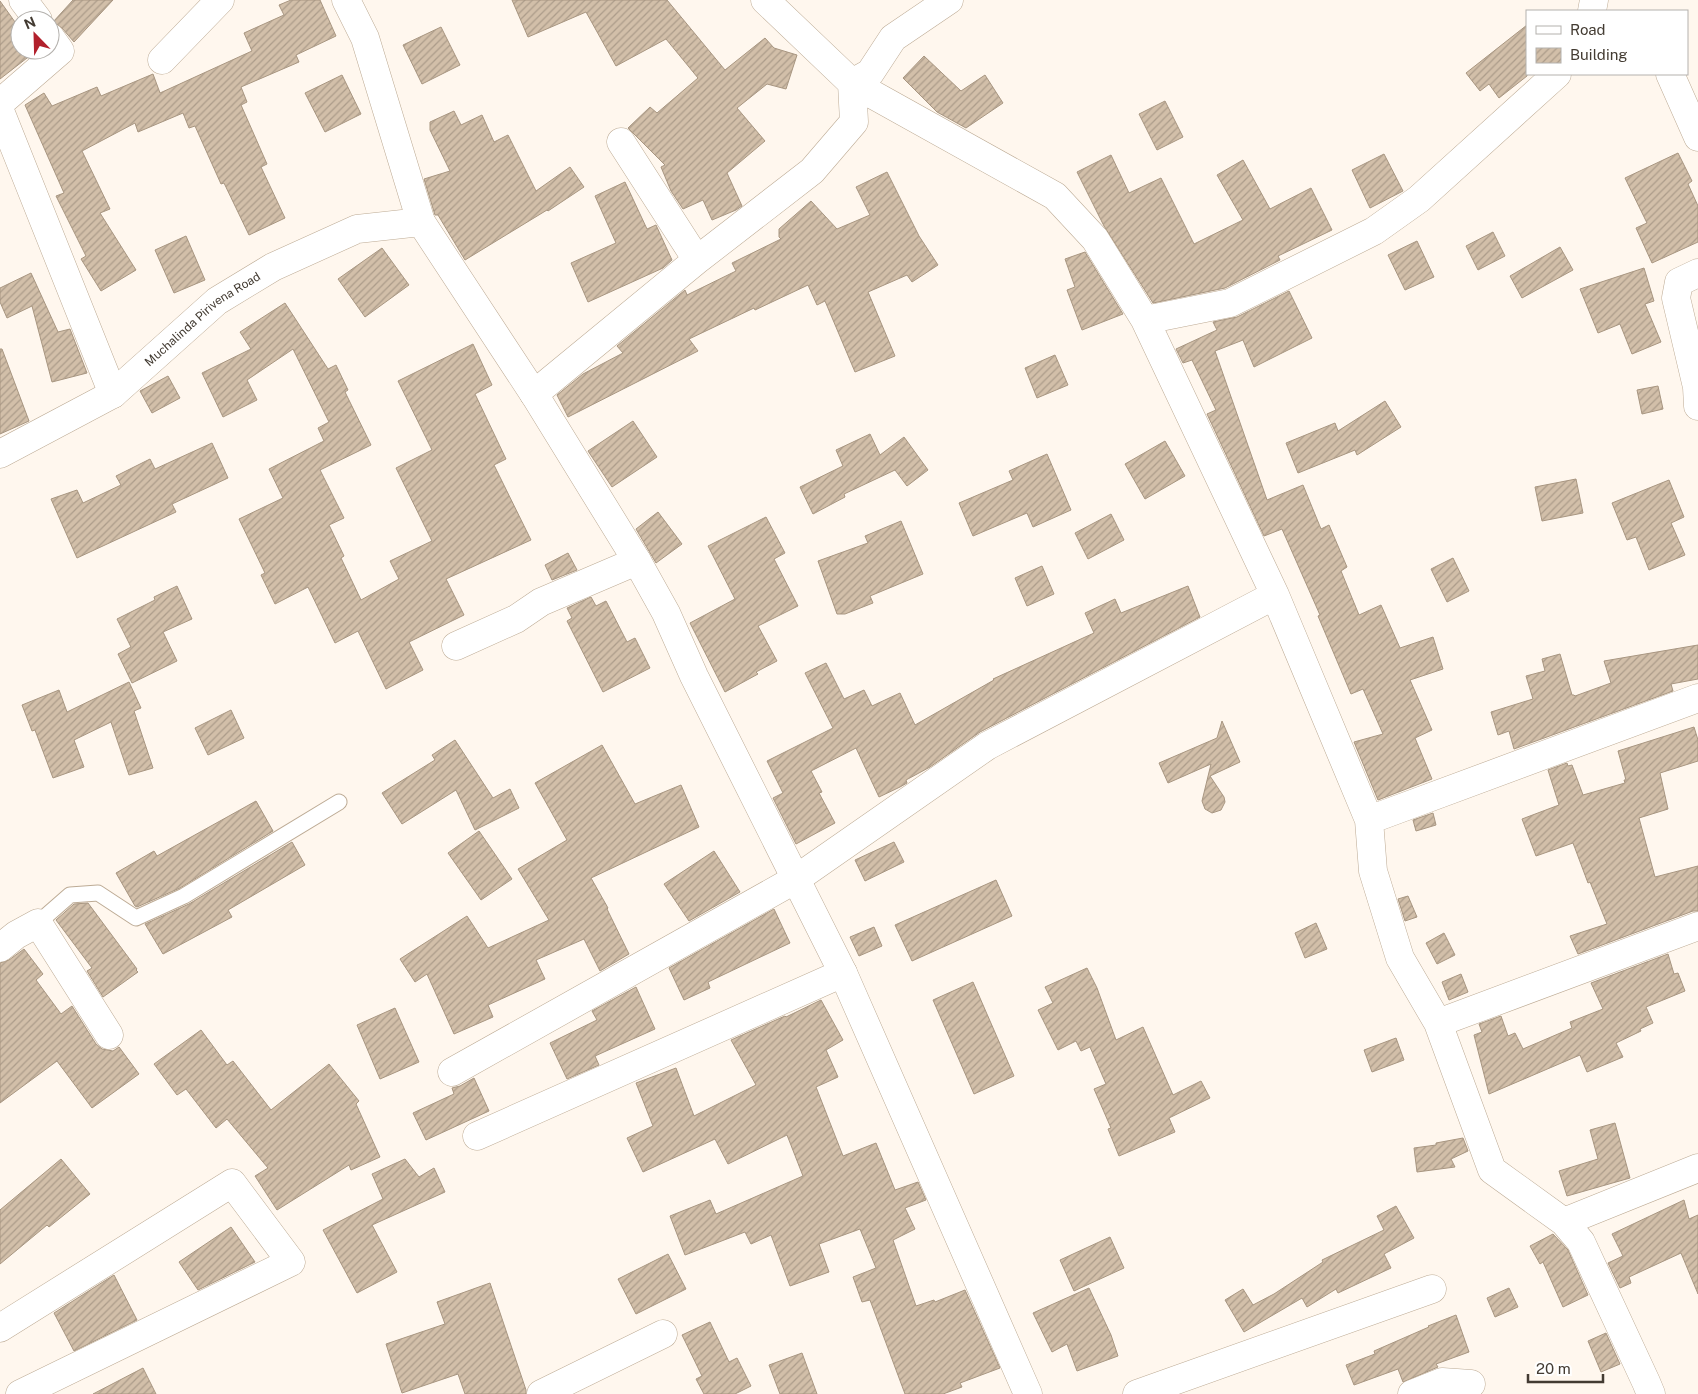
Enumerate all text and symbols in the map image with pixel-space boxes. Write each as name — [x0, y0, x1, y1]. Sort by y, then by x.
north arrow — [10, 10, 60, 60]
legend — [1526, 10, 1688, 75]
text: N — [22, 14, 38, 33]
text: Road — [1570, 21, 1606, 38]
text: Building — [1570, 46, 1628, 63]
street label: Muchalinda Pirivena Road — [142, 269, 263, 369]
scale bar — [1528, 1352, 1603, 1384]
text: 20 m — [1536, 1360, 1571, 1377]

